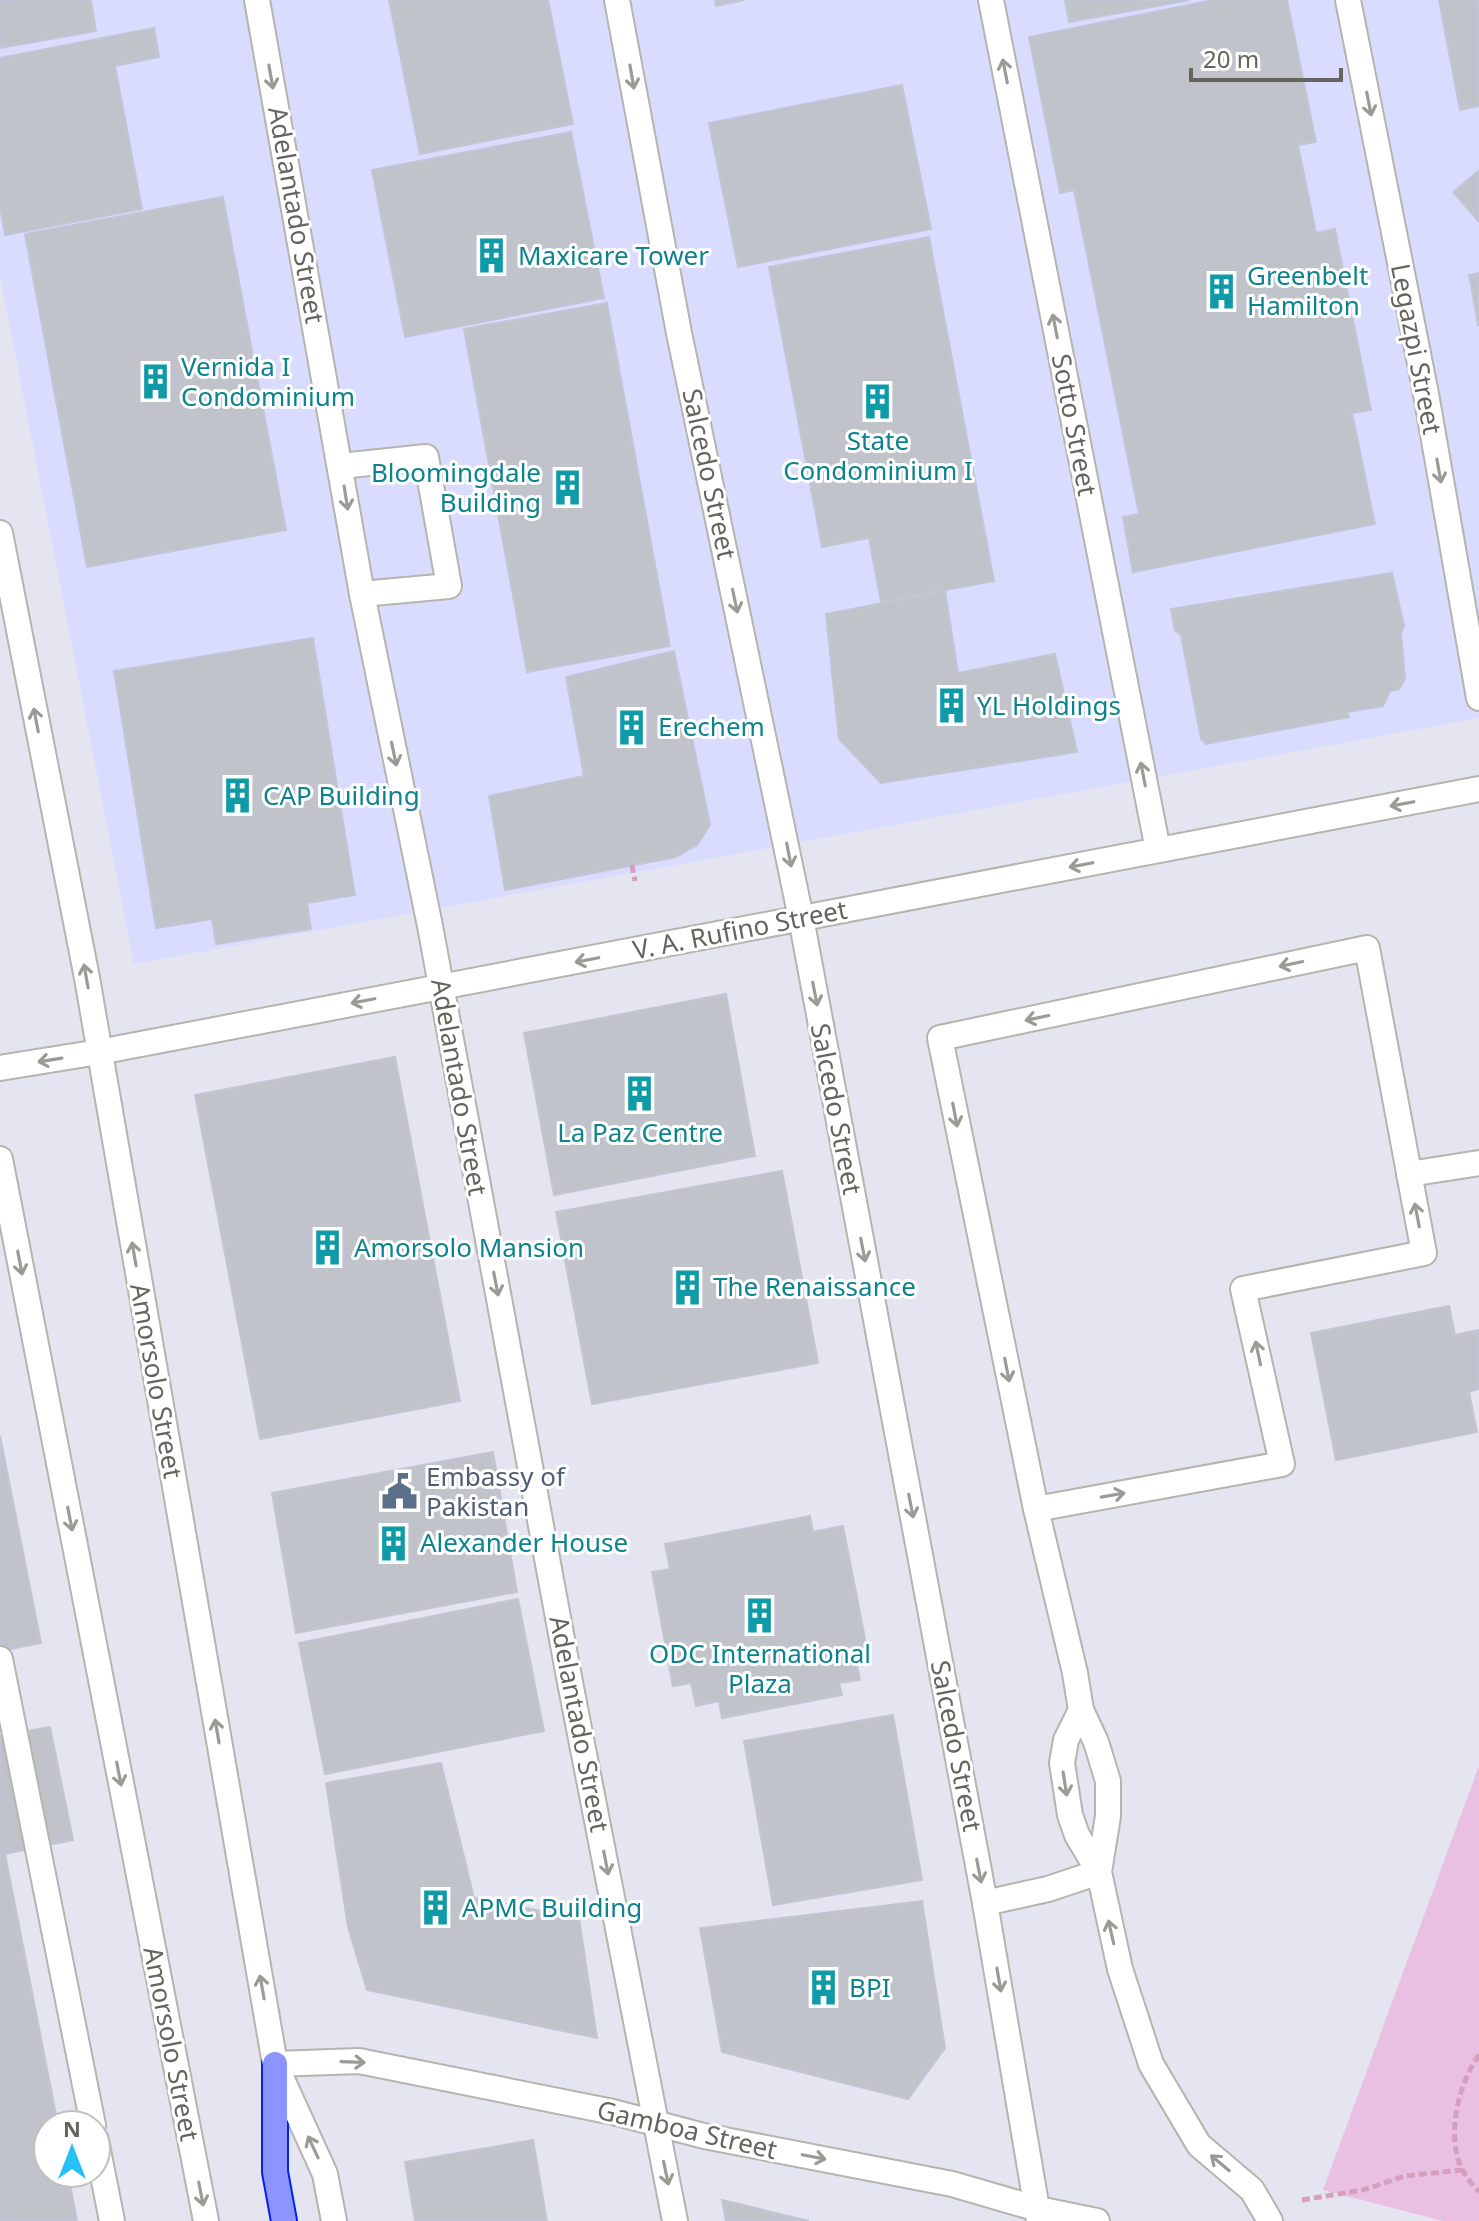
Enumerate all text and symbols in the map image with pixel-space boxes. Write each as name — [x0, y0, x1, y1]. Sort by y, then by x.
scale bar — [1191, 32, 1341, 82]
text: 20 m — [1203, 42, 1259, 75]
one-way arrow — [997, 59, 1012, 85]
one-way arrow — [625, 63, 640, 89]
one-way arrow — [264, 64, 279, 89]
one-way arrow — [1362, 91, 1377, 116]
street label: Adelantado Street — [260, 104, 334, 326]
building icon: Maxicare Tower — [473, 237, 511, 275]
place label: Maxicare Tower — [518, 237, 709, 273]
place label: Greenbelt Hamilton — [1247, 257, 1368, 323]
street label: Legazpi Street — [1383, 260, 1451, 437]
building icon: Greenbelt Hamilton — [1202, 272, 1240, 310]
one-way arrow — [1047, 314, 1062, 340]
place label: Vernida I Condominium — [181, 348, 355, 414]
street label: Sotto Street — [1044, 351, 1106, 499]
building icon: Vernida I Condominium — [136, 363, 174, 401]
building icon: State Condominium I — [859, 383, 897, 421]
street label: Salcedo Street — [674, 385, 746, 563]
place label: State Condominium I — [783, 422, 973, 488]
place label: Bloomingdale Building — [371, 454, 541, 520]
one-way arrow — [1433, 458, 1448, 483]
building icon: Bloomingdale Building — [548, 469, 586, 507]
one-way arrow — [339, 485, 354, 510]
one-way arrow — [728, 587, 743, 613]
building icon: YL Holdings — [932, 687, 970, 725]
place label: YL Holdings — [977, 687, 1121, 723]
one-way arrow — [28, 708, 43, 734]
building icon: Erechem — [613, 708, 651, 746]
place label: Erechem — [658, 708, 765, 744]
one-way arrow — [387, 740, 402, 766]
one-way arrow — [1135, 762, 1150, 787]
building icon: CAP Building — [218, 777, 256, 815]
place label: CAP Building — [263, 777, 420, 813]
one-way arrow — [1390, 797, 1416, 812]
one-way arrow — [782, 842, 797, 867]
one-way arrow — [1069, 858, 1094, 873]
street label: V. A. Rufino Street — [630, 891, 850, 967]
one-way arrow — [574, 953, 600, 968]
one-way arrow — [1279, 957, 1304, 972]
one-way arrow — [78, 963, 93, 989]
street label: Adelantado Street — [423, 976, 497, 1198]
one-way arrow — [808, 981, 823, 1007]
one-way arrow — [351, 995, 377, 1010]
one-way arrow — [1024, 1011, 1050, 1026]
street label: Salcedo Street — [803, 1020, 871, 1198]
one-way arrow — [37, 1054, 63, 1069]
building icon: La Paz Centre — [621, 1075, 659, 1113]
one-way arrow — [949, 1101, 964, 1127]
place label: La Paz Centre — [557, 1114, 723, 1150]
one-way arrow — [1408, 1203, 1423, 1228]
building icon: Amorsolo Mansion — [309, 1229, 347, 1267]
place label: Amorsolo Mansion — [354, 1229, 584, 1265]
one-way arrow — [856, 1237, 871, 1262]
one-way arrow — [126, 1242, 141, 1268]
one-way arrow — [13, 1250, 28, 1276]
building icon: The Renaissance — [668, 1268, 706, 1306]
place label: The Renaissance — [713, 1268, 916, 1304]
one-way arrow — [489, 1270, 504, 1296]
street label: Amorsolo Street — [122, 1281, 192, 1481]
one-way arrow — [1250, 1340, 1265, 1366]
one-way arrow — [1001, 1356, 1016, 1382]
place label: Embassy of Pakistan — [426, 1458, 567, 1524]
public building icon: Embassy of Pakistan — [381, 1473, 419, 1511]
one-way arrow — [1100, 1486, 1125, 1501]
one-way arrow — [904, 1492, 919, 1518]
one-way arrow — [63, 1505, 78, 1531]
building icon: Alexander House — [375, 1524, 413, 1562]
place label: Alexander House — [420, 1524, 628, 1560]
building icon: ODC International Plaza — [741, 1596, 779, 1634]
street label: Adelantado Street — [541, 1613, 619, 1835]
place label: ODC International Plaza — [649, 1635, 871, 1701]
street label: Salcedo Street — [923, 1657, 991, 1835]
one-way arrow — [209, 1719, 224, 1744]
one-way arrow — [112, 1761, 127, 1786]
one-way arrow — [1058, 1771, 1073, 1796]
one-way arrow — [599, 1850, 614, 1875]
one-way arrow — [973, 1858, 988, 1883]
building icon: APMC Building — [417, 1889, 455, 1927]
place label: APMC Building — [462, 1889, 642, 1925]
one-way arrow — [1103, 1919, 1118, 1945]
street label: Amorsolo Street — [135, 1944, 208, 2144]
one-way arrow — [992, 1967, 1007, 1992]
building icon: BPI — [804, 1969, 842, 2007]
place label: BPI — [849, 1969, 890, 2005]
one-way arrow — [253, 1975, 268, 2001]
one-way arrow — [339, 2054, 366, 2070]
street label: Gamboa Street — [594, 2091, 781, 2167]
north arrow — [32, 2109, 112, 2189]
text: N — [63, 2113, 81, 2143]
one-way arrow — [304, 2135, 319, 2159]
one-way arrow — [801, 2150, 827, 2165]
one-way arrow — [1210, 2154, 1231, 2172]
one-way arrow — [659, 2160, 674, 2185]
one-way arrow — [194, 2181, 209, 2206]

